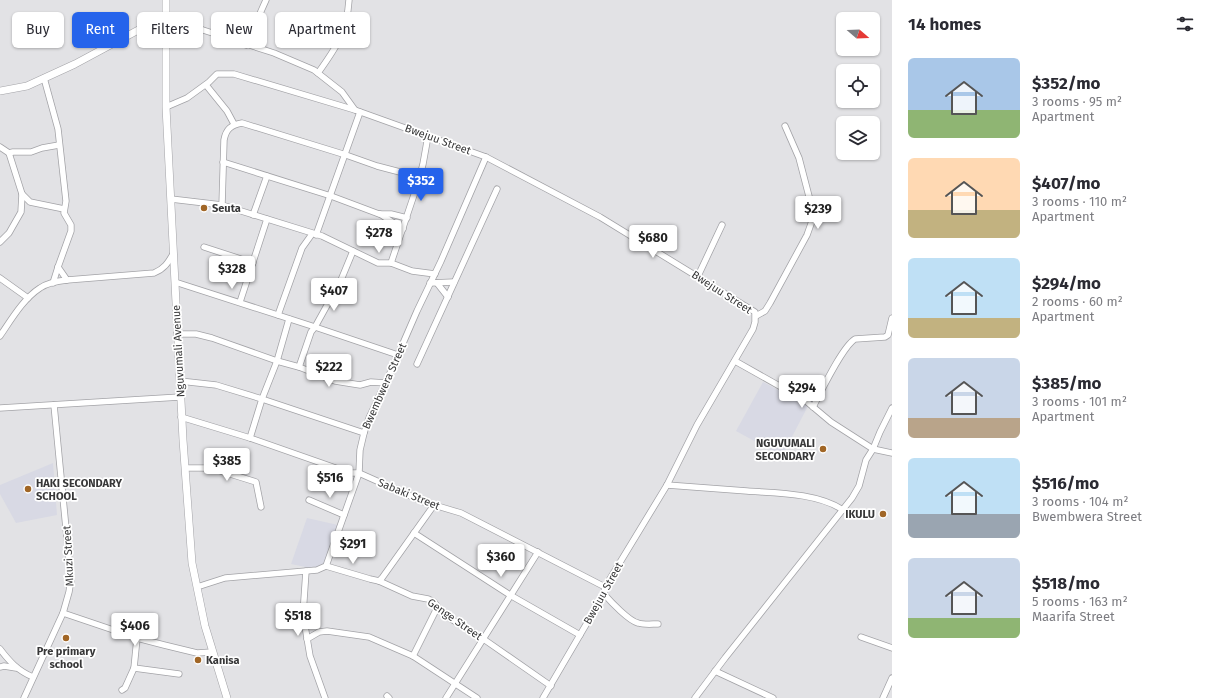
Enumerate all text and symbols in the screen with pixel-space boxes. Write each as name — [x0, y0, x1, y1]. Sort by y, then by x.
chip: Buy — [12, 12, 64, 48]
chip: Rent — [72, 12, 129, 48]
chip: Filters — [137, 12, 203, 48]
chip: New — [211, 12, 267, 48]
chip: Apartment — [275, 12, 370, 48]
north arrow — [836, 12, 880, 56]
map controls — [836, 12, 880, 160]
icon: filters — [1174, 13, 1196, 35]
text: 14 homes — [908, 14, 981, 35]
button: locate — [836, 64, 880, 108]
text: $352/mo — [1032, 73, 1100, 94]
icon: home — [940, 74, 988, 122]
text: 3 rooms · 95 m² — [1032, 94, 1122, 109]
text: Apartment — [1032, 109, 1094, 124]
button: layers — [836, 116, 880, 160]
street label: Bwejuu Street — [403, 122, 473, 157]
pin: $352 — [397, 168, 445, 202]
text: $352 — [407, 173, 435, 188]
text: $407/mo — [1032, 173, 1100, 194]
icon: home — [940, 174, 988, 222]
text: 3 rooms · 110 m² — [1032, 194, 1127, 209]
pin: $239 — [794, 196, 842, 230]
text: $239 — [804, 201, 832, 216]
place label: Seuta — [212, 202, 241, 215]
marker: Seuta — [199, 203, 209, 213]
text: Apartment — [1032, 209, 1094, 224]
pin: $278 — [355, 220, 403, 254]
text: $278 — [365, 225, 393, 240]
pin: $680 — [629, 225, 677, 259]
text: $680 — [638, 230, 668, 245]
pin: $328 — [208, 256, 256, 290]
text: $328 — [218, 261, 246, 276]
street label: Bwejuu Street — [689, 268, 754, 317]
text: $294/mo — [1032, 273, 1101, 294]
icon: home — [940, 274, 988, 322]
pin: $407 — [310, 278, 358, 312]
text: $407 — [320, 283, 348, 298]
text: 2 rooms · 60 m² — [1032, 294, 1123, 309]
street label: Nguvumali Avenue — [170, 304, 187, 397]
text: Apartment — [1032, 309, 1094, 324]
street label: Bwembwera Street — [360, 341, 409, 431]
pin: $222 — [305, 354, 353, 388]
text: $222 — [315, 359, 343, 374]
text: $385/mo — [1032, 373, 1101, 394]
icon: home — [940, 374, 988, 422]
pin: $294 — [778, 375, 826, 409]
text: $294 — [788, 380, 816, 395]
text: 3 rooms · 101 m² — [1032, 394, 1127, 409]
text: Apartment — [1032, 409, 1094, 424]
place label: NGUVUMALI SECONDARY — [756, 437, 815, 463]
marker: NGUVUMALI SECONDARY — [818, 444, 828, 454]
pin: $385 — [203, 448, 251, 482]
text: $385 — [213, 453, 241, 468]
pin: $516 — [306, 465, 354, 499]
text: $516 — [317, 470, 343, 485]
text: $516/mo — [1032, 473, 1099, 494]
icon: home — [940, 474, 988, 522]
street label: Sabaki Street — [376, 476, 442, 513]
place label: HAKI SECONDARY SCHOOL — [36, 477, 123, 503]
marker: HAKI SECONDARY SCHOOL — [23, 484, 33, 494]
text: 3 rooms · 104 m² — [1032, 494, 1129, 509]
place label: IKULU — [845, 508, 875, 521]
marker: IKULU — [878, 509, 888, 519]
text: Bwembwera Street — [1032, 509, 1142, 524]
street label: Mkuzi Street — [60, 525, 77, 587]
pin: $291 — [329, 531, 377, 565]
text: $291 — [340, 536, 366, 551]
pin: $360 — [477, 544, 525, 578]
text: $360 — [487, 549, 515, 564]
street label: Bwejuu Street — [581, 560, 626, 627]
text: $518/mo — [1032, 573, 1100, 594]
icon: home — [940, 574, 988, 622]
text: 5 rooms · 163 m² — [1032, 594, 1128, 609]
street label: Genge Street — [425, 596, 485, 643]
pin: $518 — [274, 603, 322, 637]
text: $518 — [285, 608, 311, 623]
text: Maarifa Street — [1032, 609, 1115, 624]
pin: $406 — [111, 613, 159, 647]
text: $406 — [120, 618, 150, 633]
marker: Pre primary school — [61, 633, 71, 643]
place label: Pre primary school — [37, 645, 96, 671]
place label: Kanisa — [206, 654, 240, 667]
marker: Kanisa — [193, 655, 203, 665]

